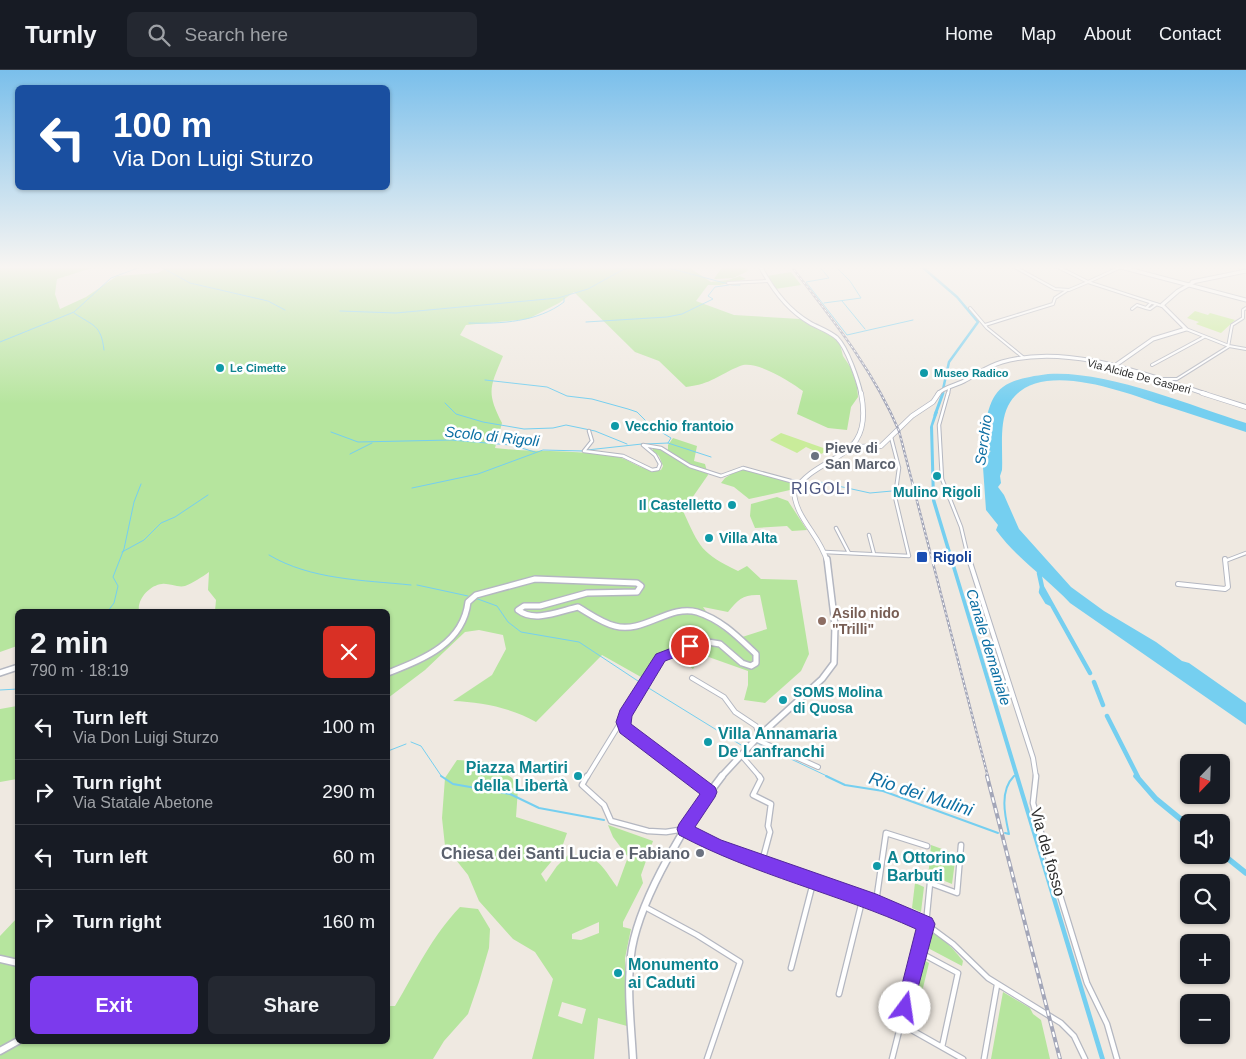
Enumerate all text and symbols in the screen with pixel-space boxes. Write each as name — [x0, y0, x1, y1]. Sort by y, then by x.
search box — [127, 12, 477, 57]
text: Turnly — [25, 21, 97, 48]
icon: search — [145, 21, 173, 49]
text: Search here — [185, 24, 288, 45]
text: Home — [945, 24, 993, 44]
text: Map — [1021, 24, 1056, 44]
text: About — [1084, 24, 1131, 44]
text: Contact — [1159, 24, 1221, 44]
icon: left — [30, 105, 95, 170]
text: 100 m — [113, 105, 212, 144]
text: Via Don Luigi Sturzo — [113, 146, 313, 171]
street label: Via Alcide De Gasperi — [1086, 356, 1192, 396]
marker: Le Cimette — [214, 362, 226, 374]
place label: Le Cimette — [230, 362, 286, 374]
marker: Museo Radico — [918, 367, 930, 379]
place label: Museo Radico — [934, 367, 1009, 379]
water label: Serchio — [971, 414, 995, 466]
place label: Vecchio frantoio — [625, 418, 734, 434]
marker: Vecchio frantoio — [609, 420, 621, 432]
water label: Scolo di Rigoli — [444, 423, 541, 449]
place label: Pieve di San Marco — [825, 440, 896, 472]
marker: Pieve di San Marco — [809, 450, 821, 462]
marker: Mulino Rigoli — [931, 470, 943, 482]
district label: RIGOLI — [791, 480, 851, 497]
place label: Mulino Rigoli — [893, 484, 981, 500]
place label: Il Castelletto — [639, 497, 722, 513]
marker: Il Castelletto — [726, 499, 738, 511]
place label: Villa Alta — [719, 530, 778, 546]
marker: Villa Alta — [703, 532, 715, 544]
place label: Rigoli — [933, 549, 972, 565]
marker: Rigoli — [915, 550, 929, 564]
water label: Canale demaniale — [963, 587, 1015, 707]
place label: Asilo nido "Trilli" — [832, 605, 900, 637]
marker: Asilo nido "Trilli" — [816, 615, 828, 627]
pin — [669, 625, 711, 667]
text: 2 min — [30, 626, 108, 659]
button: close — [323, 626, 375, 678]
icon: arrive — [676, 632, 704, 660]
text: 790 m · 18:19 — [30, 662, 129, 679]
place label: SOMS Molina di Quosa — [793, 684, 883, 716]
marker: SOMS Molina di Quosa — [777, 694, 789, 706]
text: Turn left — [73, 707, 148, 728]
icon: left — [30, 713, 58, 741]
text: 100 m — [322, 716, 375, 737]
place label: Villa Annamaria De Lanfranchi — [718, 725, 837, 760]
text: Via Don Luigi Sturzo — [73, 729, 219, 746]
marker: Villa Annamaria De Lanfranchi — [702, 736, 714, 748]
north arrow — [1180, 754, 1230, 804]
map controls — [1180, 754, 1230, 1044]
place label: Piazza Martiri della Libertà — [466, 759, 568, 794]
water label: Rio dei Mulini — [867, 768, 976, 821]
marker: Piazza Martiri della Libertà — [572, 770, 584, 782]
text: Turn right — [73, 772, 161, 793]
icon: right — [30, 778, 58, 806]
text: 290 m — [322, 781, 375, 802]
text: Via Statale Abetone — [73, 794, 213, 811]
street label: Via del fosso — [1027, 806, 1069, 898]
button: sound — [1180, 814, 1230, 864]
icon: left — [30, 843, 58, 871]
place label: Chiesa dei Santi Lucia e Fabiano — [441, 845, 690, 862]
text: Turn left — [73, 846, 148, 867]
text: 60 m — [333, 846, 375, 867]
marker: Chiesa dei Santi Lucia e Fabiano — [694, 847, 706, 859]
place label: A Ottorino Barbuti — [887, 849, 966, 884]
marker: A Ottorino Barbuti — [871, 860, 883, 872]
button: search — [1180, 874, 1230, 924]
icon: right — [30, 908, 58, 936]
text: Turn right — [73, 911, 161, 932]
text: 160 m — [322, 911, 375, 932]
button: + — [1180, 934, 1230, 984]
place label: Monumento ai Caduti — [628, 956, 719, 991]
marker: Monumento ai Caduti — [612, 967, 624, 979]
button: Exit — [30, 976, 198, 1034]
button: Share — [208, 976, 375, 1034]
position arrow — [878, 981, 930, 1033]
button: − — [1180, 994, 1230, 1044]

